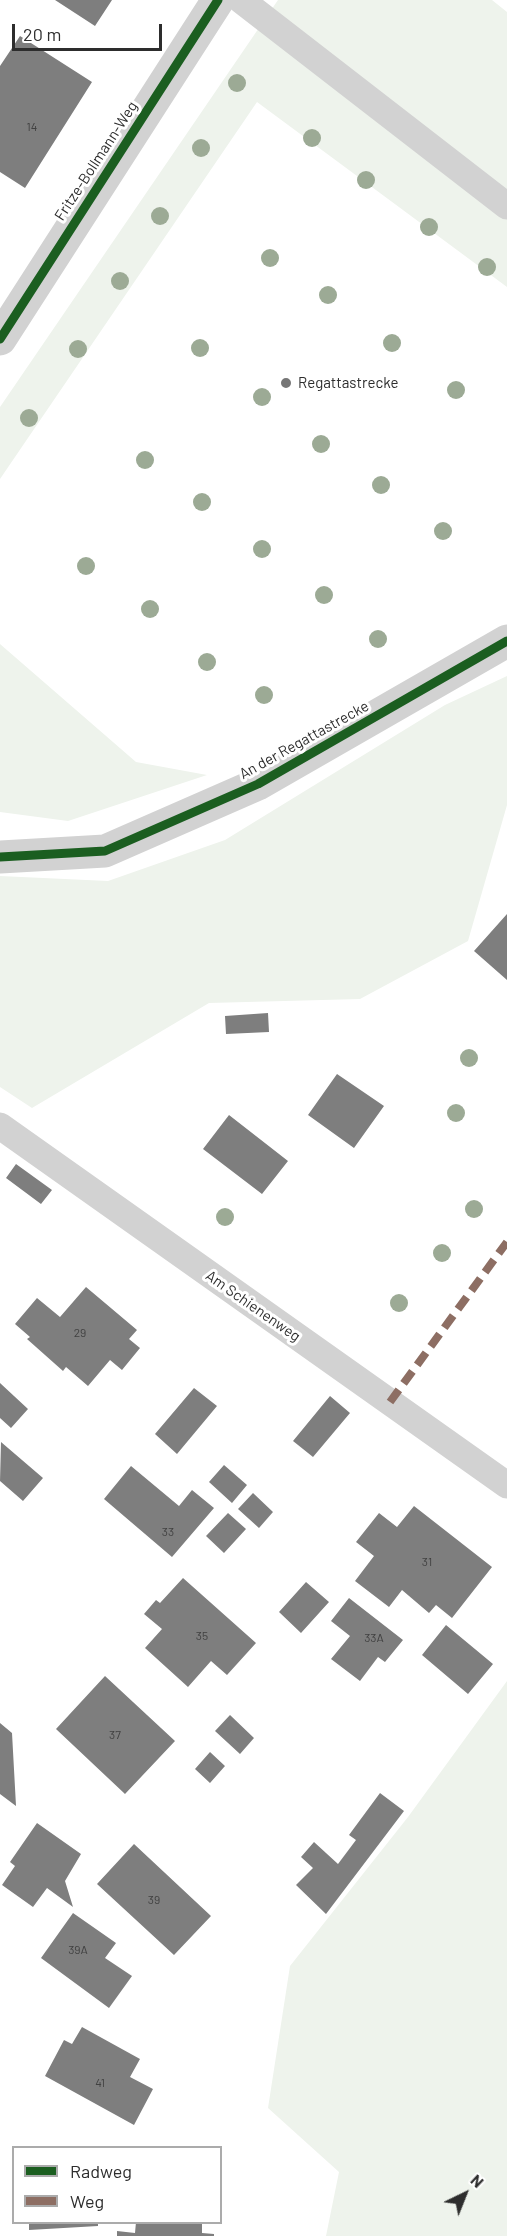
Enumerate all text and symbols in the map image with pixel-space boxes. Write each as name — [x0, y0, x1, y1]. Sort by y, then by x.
scale bar — [15, 12, 165, 50]
text: 20 m — [23, 23, 61, 45]
street label: Fritze-Bollmann-Weg — [51, 98, 141, 224]
house number: 14 — [27, 120, 37, 134]
place label: Regattastrecke — [298, 374, 398, 392]
marker: Regattastrecke — [279, 376, 293, 390]
street label: An der Regattastrecke — [236, 697, 372, 783]
street label: Am Schienenweg — [202, 1267, 304, 1345]
house number: 29 — [74, 1326, 86, 1340]
house number: 33 — [162, 1525, 174, 1539]
house number: 31 — [422, 1555, 432, 1569]
house number: 35 — [196, 1629, 208, 1643]
house number: 33A — [364, 1631, 384, 1645]
house number: 37 — [109, 1728, 121, 1742]
house number: 39 — [148, 1893, 160, 1907]
house number: 39A — [68, 1943, 88, 1957]
house number: 41 — [95, 2076, 105, 2090]
legend — [12, 2146, 222, 2224]
text: Radweg — [70, 2160, 132, 2182]
north arrow — [435, 2164, 495, 2224]
text: N — [467, 2170, 488, 2191]
text: Weg — [70, 2190, 104, 2212]

